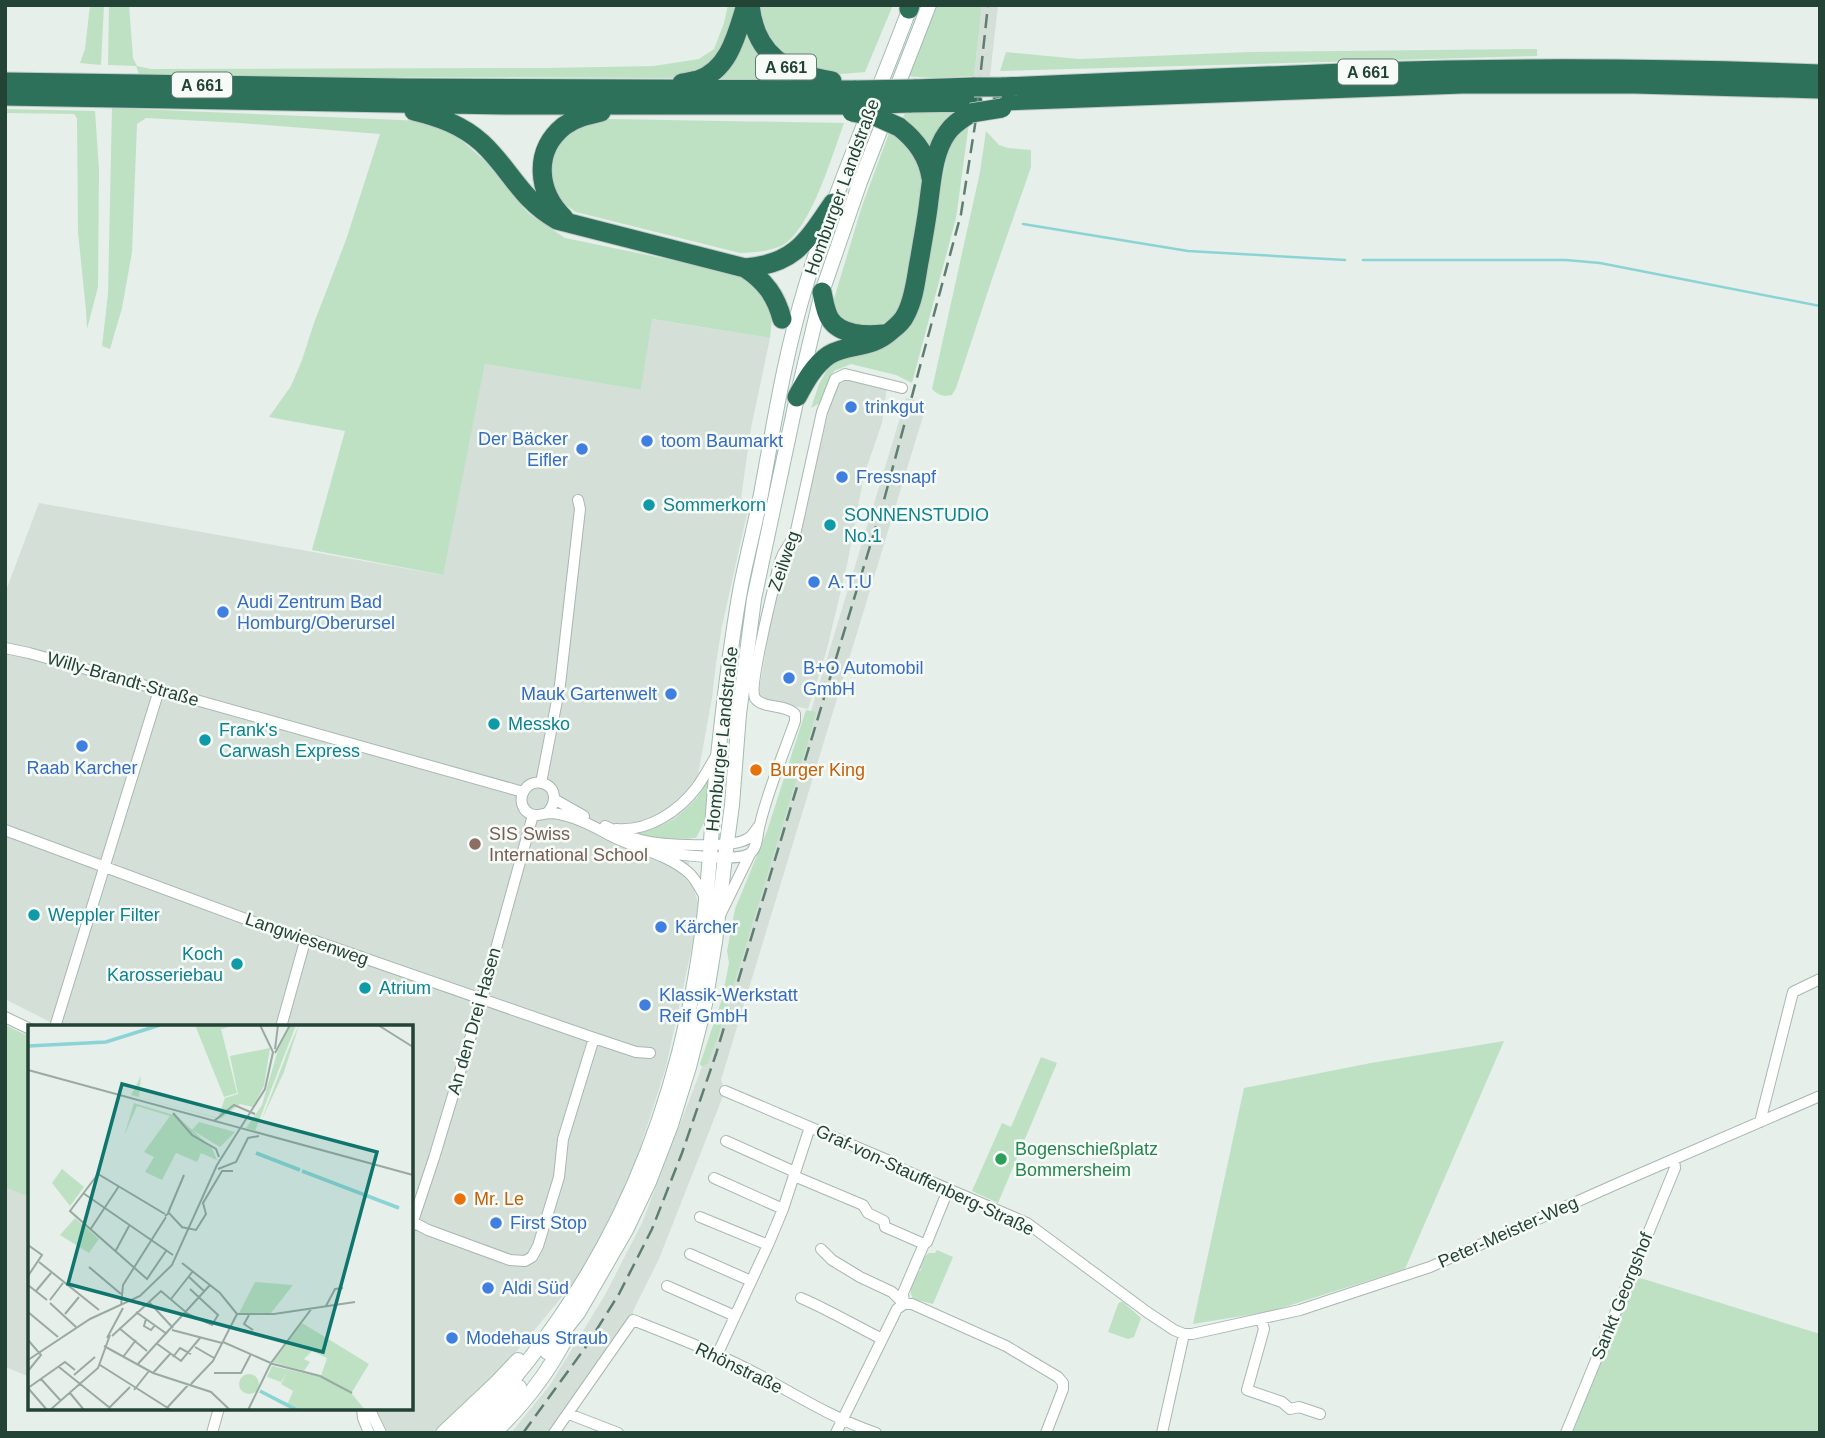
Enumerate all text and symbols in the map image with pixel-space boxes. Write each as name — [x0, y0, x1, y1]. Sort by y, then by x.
road number: A 661 — [756, 54, 816, 80]
road number: A 661 — [1338, 60, 1398, 85]
road number: A 661 — [172, 72, 232, 97]
street label: Homburger Landstraße — [801, 96, 883, 278]
place label: trinkgut — [865, 397, 924, 417]
marker: trinkgut — [843, 399, 859, 415]
place label: Der Bäcker Eifler — [478, 429, 568, 470]
place label: toom Baumarkt — [661, 431, 783, 451]
marker: toom Baumarkt — [639, 433, 655, 449]
marker: Der Bäcker Eifler — [574, 441, 590, 457]
place label: Fressnapf — [856, 467, 937, 487]
marker: Fressnapf — [834, 469, 850, 485]
place label: Sommerkorn — [663, 495, 766, 515]
marker: Sommerkorn — [641, 497, 657, 513]
place label: SONNENSTUDIO No.1 — [844, 505, 989, 546]
marker: SONNENSTUDIO No.1 — [822, 517, 838, 533]
street label: Zeilweg — [764, 528, 804, 594]
place label: A.T.U — [828, 572, 872, 592]
marker: A.T.U — [806, 574, 822, 590]
place label: Audi Zentrum Bad Homburg/Oberursel — [237, 592, 395, 633]
marker: Audi Zentrum Bad Homburg/Oberursel — [215, 604, 231, 620]
street label: Homburger Landstraße — [702, 645, 742, 833]
street label: Willy-Brandt-Straße — [45, 648, 201, 710]
place label: B+O Automobil GmbH — [803, 658, 924, 699]
marker: B+O Automobil GmbH — [781, 670, 797, 686]
place label: Mauk Gartenwelt — [521, 684, 657, 704]
marker: Mauk Gartenwelt — [663, 686, 679, 702]
place label: Messko — [508, 714, 570, 734]
marker: Messko — [486, 716, 502, 732]
place label: Frank's Carwash Express — [219, 720, 360, 761]
marker: Frank's Carwash Express — [197, 732, 213, 748]
marker: Raab Karcher — [74, 738, 90, 754]
place label: Raab Karcher — [26, 758, 138, 778]
place label: Burger King — [770, 760, 865, 780]
marker: Burger King — [748, 762, 764, 778]
place label: SIS Swiss International School — [489, 824, 648, 865]
marker: SIS Swiss International School — [467, 836, 483, 852]
place label: Weppler Filter — [48, 905, 160, 925]
marker: Weppler Filter — [26, 907, 42, 923]
street label: Langwiesenweg — [243, 909, 371, 969]
place label: Kärcher — [675, 917, 738, 937]
marker: Kärcher — [653, 919, 669, 935]
place label: Koch Karosseriebau — [107, 944, 223, 985]
street label: An den Drei Hasen — [443, 945, 505, 1097]
marker: Koch Karosseriebau — [229, 956, 245, 972]
place label: Atrium — [379, 978, 431, 998]
marker: Atrium — [357, 980, 373, 996]
place label: Klassik-Werkstatt Reif GmbH — [659, 985, 798, 1026]
marker: Klassik-Werkstatt Reif GmbH — [637, 997, 653, 1013]
inset map — [28, 1025, 413, 1410]
street label: Graf-von-Stauffenberg-Straße — [813, 1120, 1037, 1240]
place label: Bogenschießplatz Bommersheim — [1015, 1139, 1158, 1180]
marker: Bogenschießplatz Bommersheim — [993, 1151, 1009, 1167]
place label: Mr. Le — [474, 1189, 524, 1209]
marker: Mr. Le — [452, 1191, 468, 1207]
street label: Peter-Meister-Weg — [1435, 1192, 1581, 1272]
place label: First Stop — [510, 1213, 587, 1233]
marker: First Stop — [488, 1215, 504, 1231]
street label: Sankt Georgshof — [1587, 1229, 1657, 1362]
place label: Aldi Süd — [502, 1278, 569, 1298]
marker: Aldi Süd — [480, 1280, 496, 1296]
place label: Modehaus Straub — [466, 1328, 608, 1348]
marker: Modehaus Straub — [444, 1330, 460, 1346]
street label: Rhönstraße — [692, 1338, 786, 1398]

